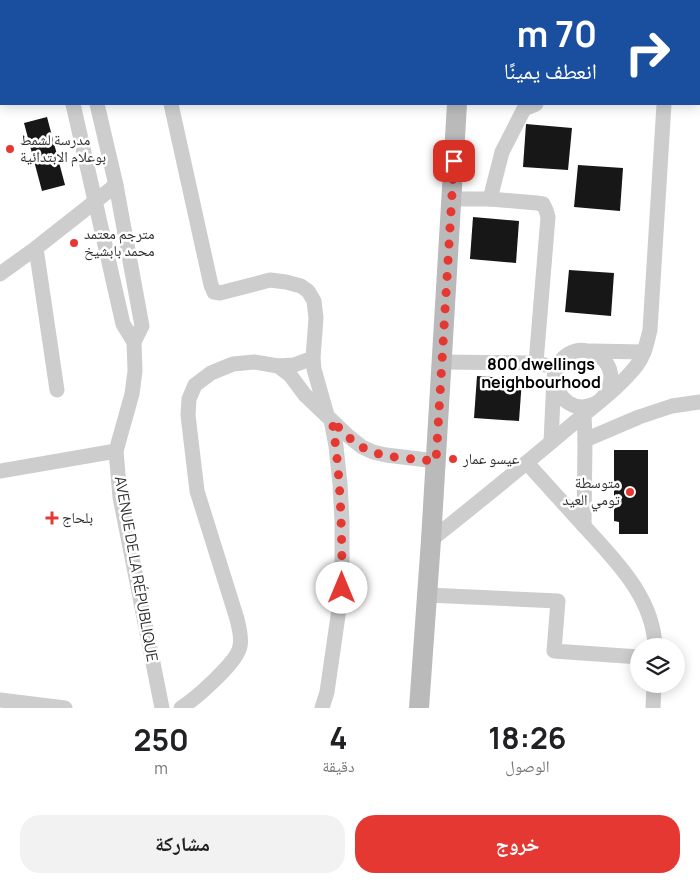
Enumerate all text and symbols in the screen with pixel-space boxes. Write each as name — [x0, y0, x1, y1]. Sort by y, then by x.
text: 70 m — [517, 10, 597, 58]
icon: right — [615, 20, 680, 85]
text: انعطف يمينًا — [504, 56, 597, 86]
place label: مدرسة لشمط بوعلام الابتدائية — [20, 129, 106, 167]
pin — [433, 140, 475, 182]
marker: مدرسة لشمط بوعلام الابتدائية — [4, 143, 16, 155]
icon: arrive — [440, 147, 468, 175]
place label: مترجم معتمد محمد بابشيخ — [84, 223, 155, 261]
marker: مترجم معتمد محمد بابشيخ — [68, 237, 80, 249]
district label: 800 dwellings neighbourhood — [481, 353, 601, 393]
place label: عيسو عمار — [462, 448, 520, 469]
marker: عيسو عمار — [447, 453, 459, 465]
place label: متوسطة تومي العيد — [562, 472, 621, 512]
street label: AVENUE DE LA RÉPUBLIQUE — [110, 474, 163, 663]
marker: متوسطة تومي العيد — [624, 486, 636, 498]
place label: بلحاج — [62, 507, 93, 528]
marker: بلحاج — [46, 512, 58, 524]
position arrow — [315, 561, 367, 613]
map controls — [630, 638, 685, 693]
button: layers — [630, 638, 685, 693]
text: 4 — [329, 717, 348, 758]
text: 18:26 — [488, 717, 567, 758]
text: 250 — [134, 719, 189, 760]
text: دقيقة — [322, 755, 355, 777]
text: الوصول — [505, 755, 550, 777]
text: m — [154, 757, 168, 779]
button: مشاركة — [20, 815, 345, 873]
button: خروج — [355, 815, 680, 873]

